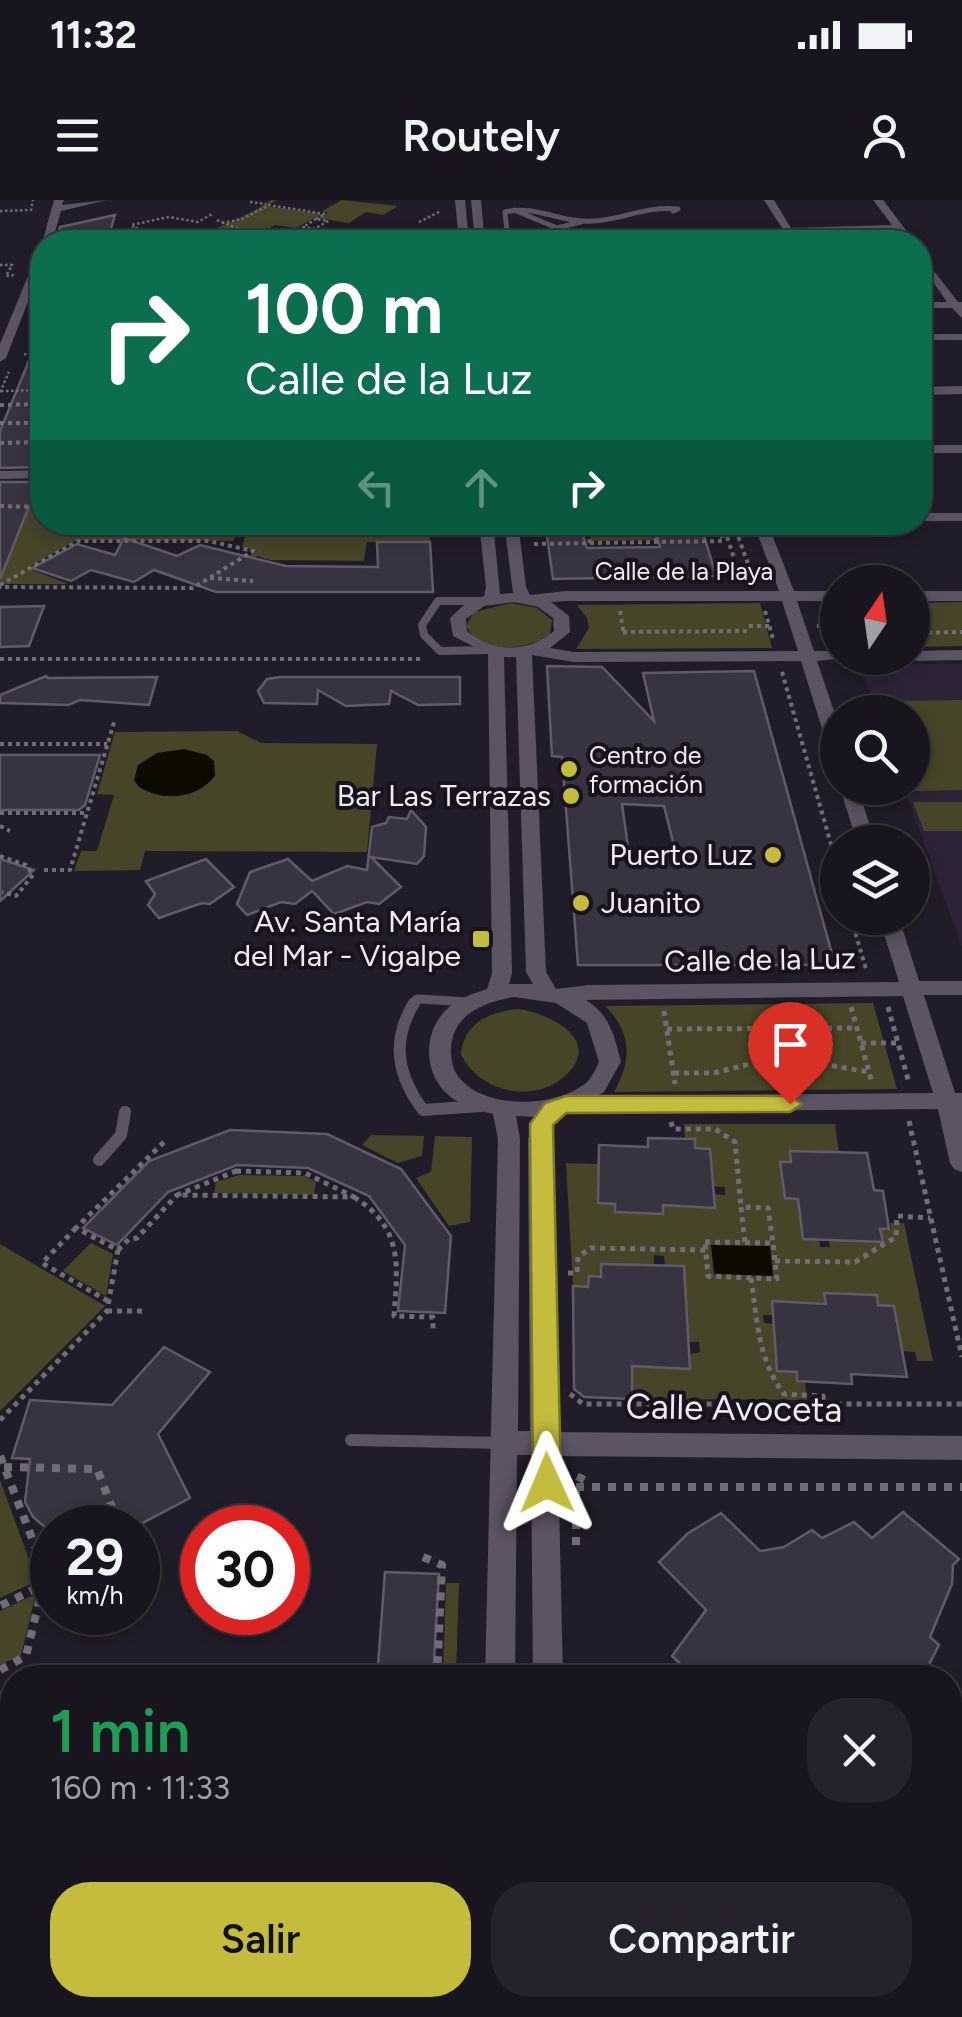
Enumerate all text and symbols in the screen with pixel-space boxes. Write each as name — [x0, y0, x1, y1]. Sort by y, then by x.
text: 11:32 — [50, 12, 137, 58]
icon: menu — [50, 108, 105, 163]
text: Routely — [402, 108, 560, 162]
icon: person — [857, 108, 912, 163]
text: 100 m — [245, 266, 443, 351]
icon: right — [80, 270, 210, 400]
text: Calle de la Luz — [245, 351, 533, 405]
icon: left — [349, 460, 404, 515]
icon: ahead — [454, 460, 509, 515]
icon: right — [559, 460, 614, 515]
street label: Calle de la Playa — [595, 556, 773, 586]
north arrow — [820, 565, 930, 675]
map controls — [820, 565, 930, 935]
button: search — [820, 695, 930, 805]
place label: Centro de formación — [589, 740, 703, 799]
marker: Centro de formación — [558, 758, 580, 780]
place label: Bar Las Terrazas — [337, 777, 551, 814]
marker: Bar Las Terrazas — [560, 785, 582, 807]
button: layers — [820, 825, 930, 935]
place label: Puerto Luz — [609, 836, 753, 873]
marker: Puerto Luz — [762, 844, 784, 866]
place label: Juanito — [601, 884, 701, 921]
marker: Juanito — [570, 892, 592, 914]
place label: Av. Santa María del Mar - Vigalpe — [234, 903, 461, 974]
marker: Av. Santa María del Mar - Vigalpe — [470, 928, 492, 950]
street label: Calle de la Luz — [664, 939, 856, 980]
pin — [748, 1002, 833, 1105]
icon: arrive — [763, 1017, 818, 1072]
street label: Calle Avoceta — [625, 1385, 843, 1431]
position arrow — [495, 1431, 599, 1535]
speed limit sign: 30 — [180, 1505, 310, 1635]
text: 29 — [66, 1527, 124, 1588]
text: km/h — [66, 1580, 124, 1610]
text: 1 min — [50, 1695, 190, 1767]
button: close — [807, 1698, 912, 1803]
text: 160 m · 11:33 — [50, 1769, 230, 1807]
button: Salir — [50, 1882, 471, 1997]
button: Compartir — [491, 1882, 912, 1997]

